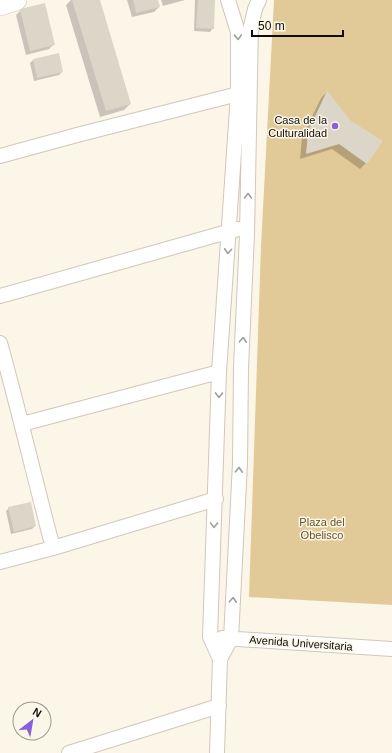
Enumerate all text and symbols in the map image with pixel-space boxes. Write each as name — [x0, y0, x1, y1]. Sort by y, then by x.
scale bar — [252, 12, 343, 38]
text: 50 m — [258, 19, 285, 33]
one-way arrow — [234, 34, 242, 40]
place label: Casa de la Culturalidad — [268, 114, 328, 139]
marker: Casa de la Culturalidad — [330, 121, 340, 131]
one-way arrow — [244, 193, 252, 199]
one-way arrow — [224, 248, 233, 254]
one-way arrow — [238, 337, 247, 343]
one-way arrow — [215, 392, 223, 398]
one-way arrow — [235, 467, 244, 473]
park label: Plaza del Obelisco — [299, 516, 345, 541]
one-way arrow — [210, 522, 219, 528]
one-way arrow — [229, 597, 237, 603]
street label: Avenida Universitaria — [249, 633, 354, 653]
north arrow — [12, 701, 52, 741]
text: N — [31, 705, 44, 720]

